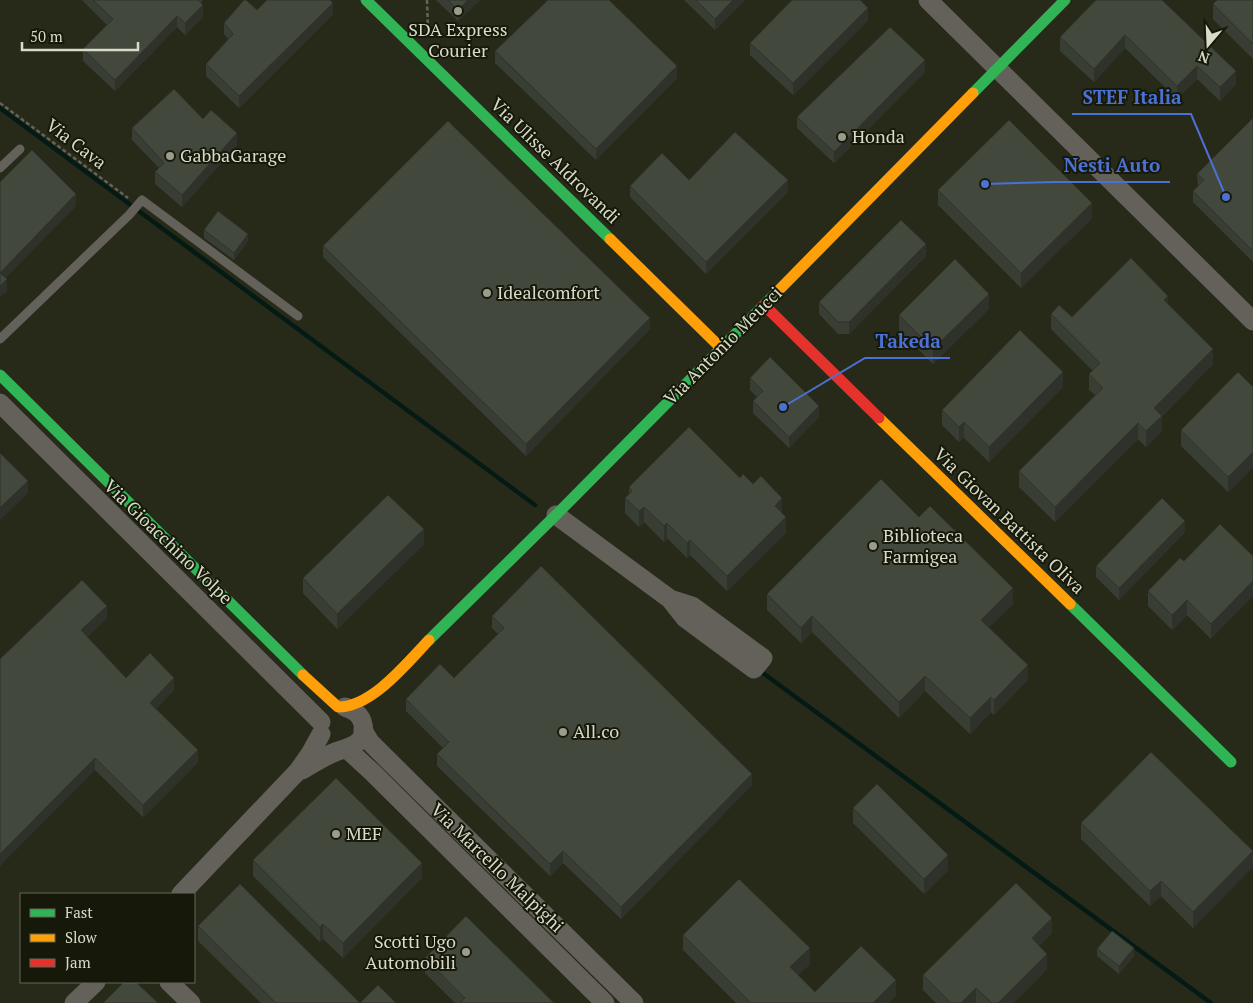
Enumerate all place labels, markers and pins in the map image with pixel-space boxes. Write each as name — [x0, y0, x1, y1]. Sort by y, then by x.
marker: SDA Express Courier — [452, 5, 464, 17]
place label: SDA Express Courier — [408, 17, 508, 62]
callout: STEF Italia — [1072, 80, 1191, 114]
place label: Honda — [852, 124, 905, 148]
marker: Honda — [836, 131, 848, 143]
place label: GabbaGarage — [180, 143, 286, 167]
callout: Nesti Auto — [1054, 148, 1170, 182]
marker: GabbaGarage — [164, 150, 176, 162]
place label: Idealcomfort — [497, 280, 600, 304]
marker: Idealcomfort — [481, 287, 493, 299]
callout: Takeda — [865, 324, 950, 358]
place label: Biblioteca Farmigea — [883, 523, 963, 568]
marker: Biblioteca Farmigea — [867, 540, 879, 552]
place label: All.co — [573, 719, 619, 743]
marker: All.co — [557, 726, 569, 738]
place label: MEF — [346, 821, 382, 845]
marker: MEF — [330, 828, 342, 840]
place label: Scotti Ugo Automobili — [365, 929, 456, 974]
marker: Scotti Ugo Automobili — [460, 946, 472, 958]

